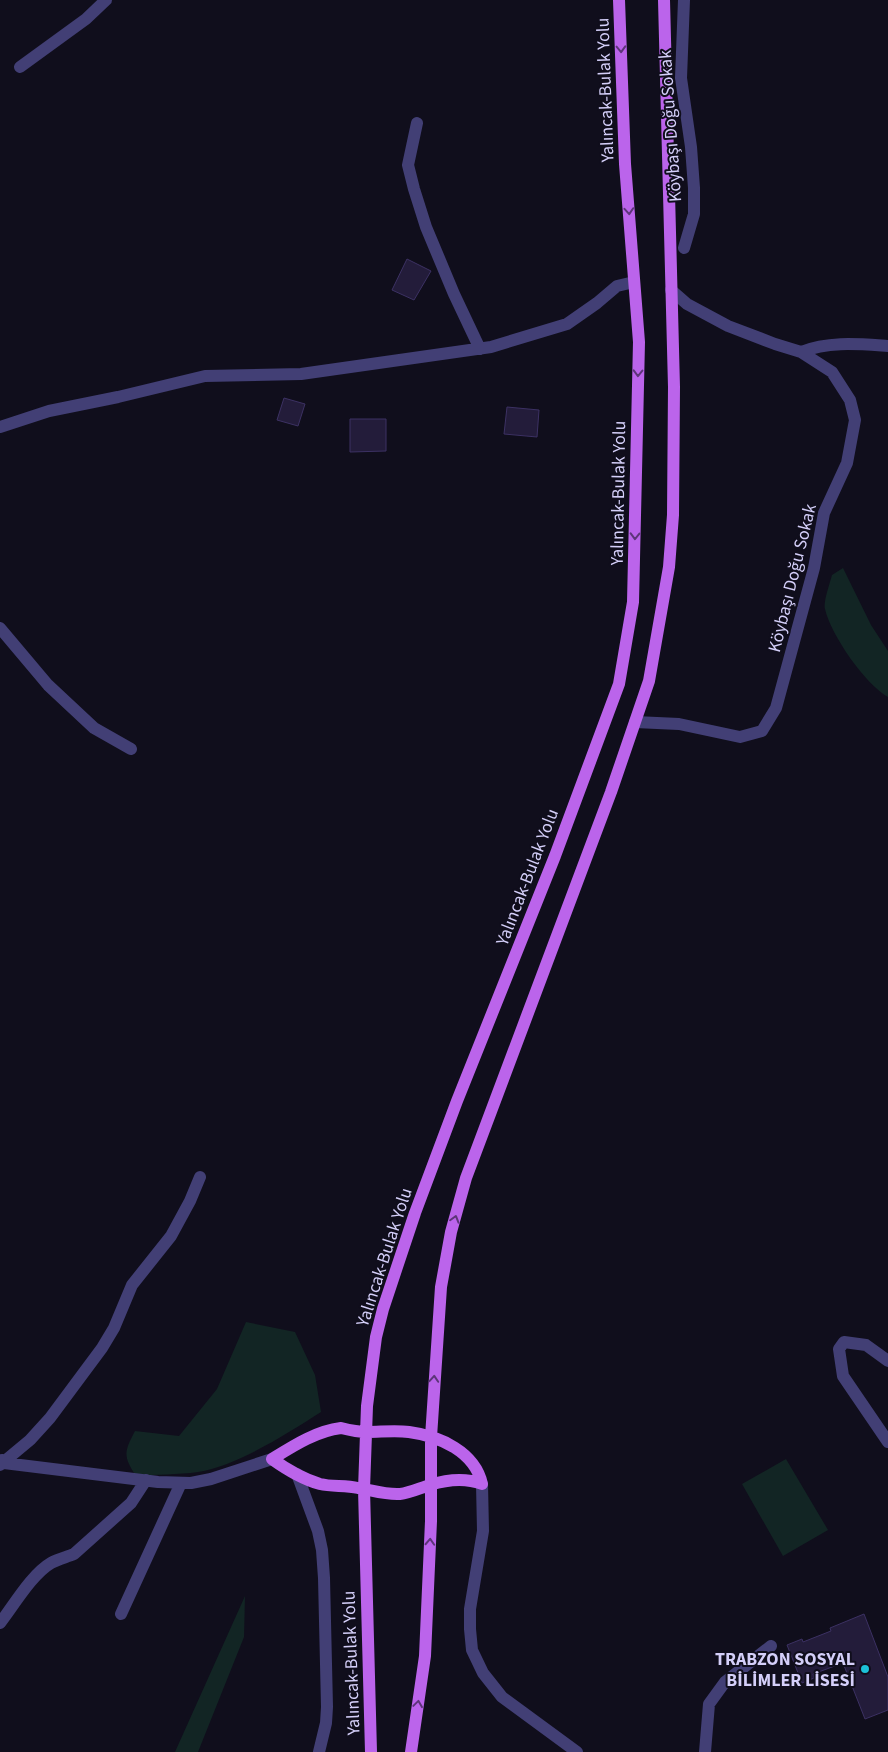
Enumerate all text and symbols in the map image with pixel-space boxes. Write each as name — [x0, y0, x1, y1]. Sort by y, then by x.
street label: Yalıncak-Bulak Yolu — [590, 17, 621, 164]
one-way arrow — [615, 45, 626, 53]
street label: Köybaşı Doğu Sokak — [653, 49, 688, 203]
one-way arrow — [623, 207, 634, 215]
one-way arrow — [633, 370, 643, 377]
street label: Yalıncak-Bulak Yolu — [605, 420, 632, 567]
street label: Köybaşı Doğu Sokak — [762, 501, 823, 655]
one-way arrow — [629, 532, 640, 540]
street label: Yalıncak-Bulak Yolu — [490, 805, 565, 950]
street label: Yalıncak-Bulak Yolu — [350, 1185, 419, 1331]
one-way arrow — [449, 1215, 459, 1223]
one-way arrow — [429, 1375, 440, 1383]
one-way arrow — [425, 1538, 435, 1546]
street label: Yalıncak-Bulak Yolu — [336, 1590, 367, 1737]
place label: TRABZON SOSYAL BİLİMLER LİSESİ — [715, 1647, 855, 1693]
marker: TRABZON SOSYAL BİLİMLER LİSESİ — [859, 1663, 871, 1675]
one-way arrow — [412, 1699, 423, 1707]

